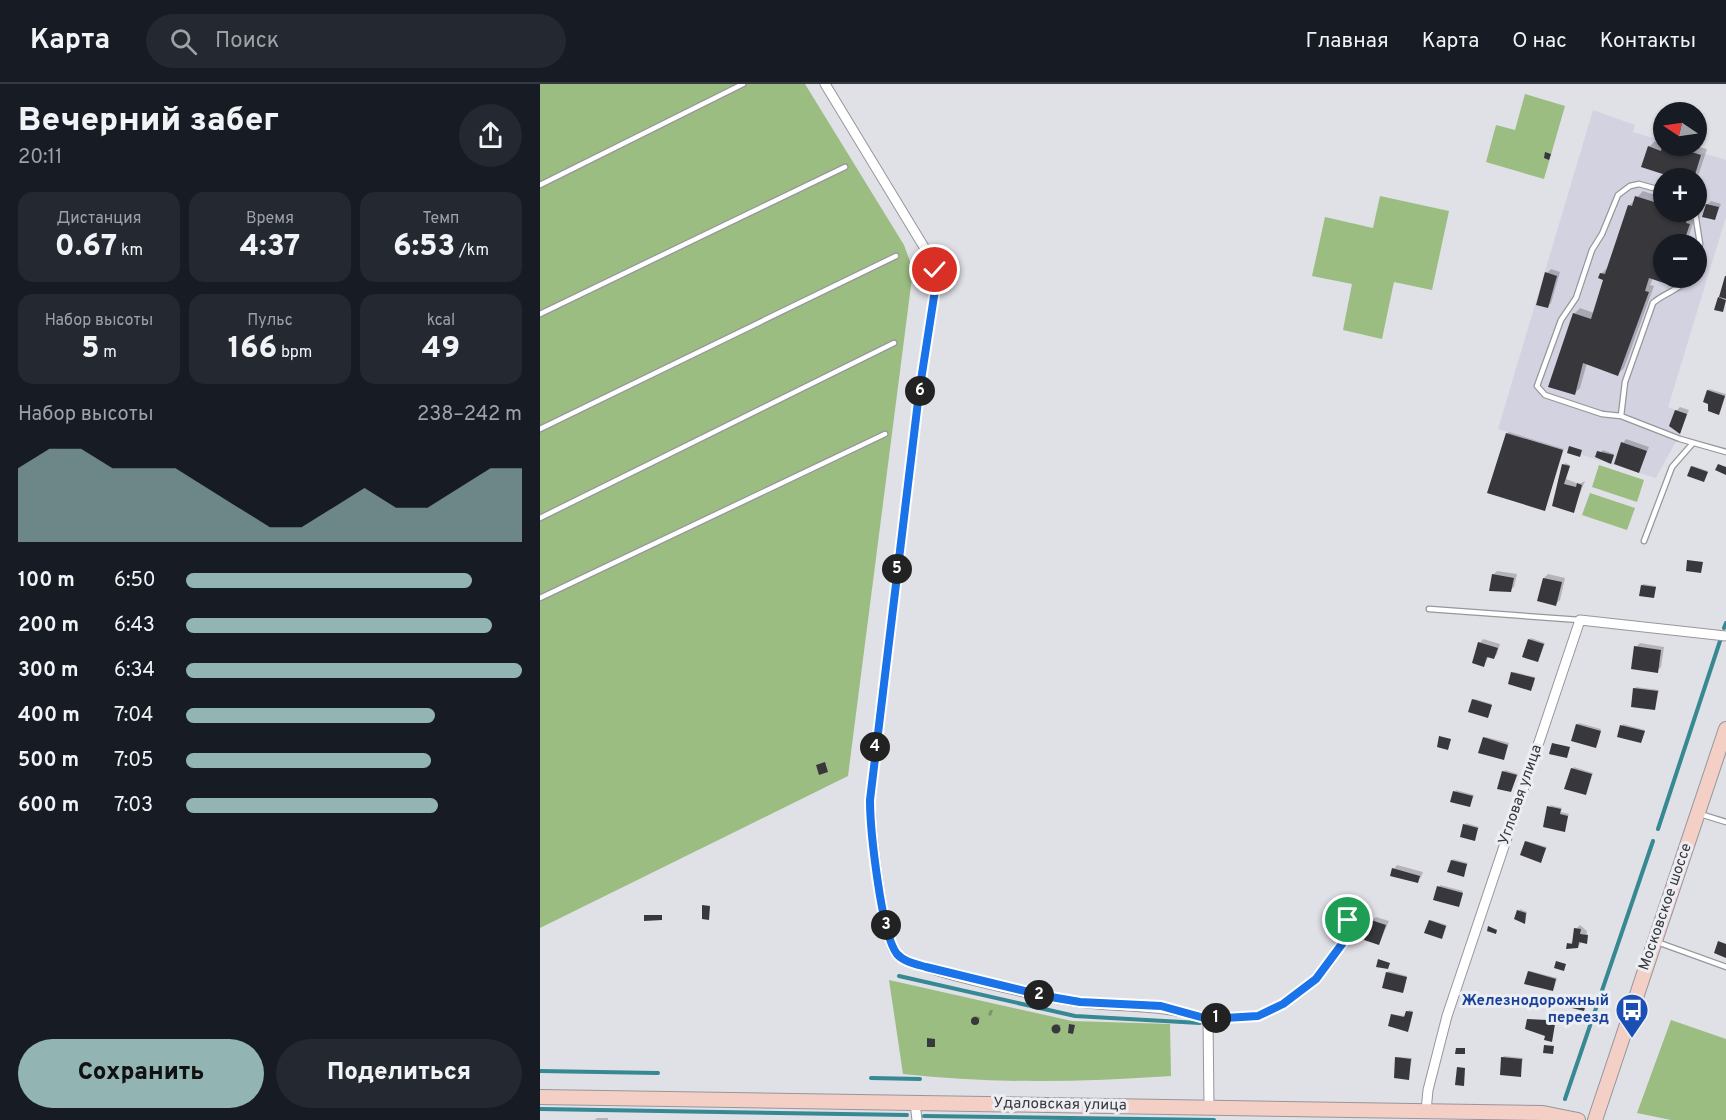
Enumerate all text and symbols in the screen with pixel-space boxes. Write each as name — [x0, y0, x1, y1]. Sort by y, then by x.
search box — [146, 14, 566, 68]
text: Карта — [30, 23, 110, 59]
icon: search — [167, 25, 200, 58]
text: Поиск — [215, 28, 279, 55]
text: Главная — [1305, 28, 1389, 55]
text: Карта — [1422, 28, 1479, 55]
text: О нас — [1512, 28, 1567, 55]
text: Контакты — [1600, 28, 1696, 55]
text: Вечерний забег — [18, 101, 279, 143]
north arrow — [1653, 102, 1707, 156]
map controls — [1653, 102, 1707, 288]
button: share — [459, 104, 522, 167]
text: 20:11 — [18, 145, 63, 171]
button: + — [1653, 168, 1707, 222]
text: Дистанция — [56, 209, 142, 229]
text: Время — [246, 209, 294, 229]
text: Темп — [423, 209, 459, 229]
text: 0.67 — [55, 229, 117, 266]
text: 4:37 — [240, 229, 300, 266]
text: 6:53 — [393, 229, 455, 266]
button: − — [1653, 234, 1707, 288]
text: km — [117, 241, 143, 261]
text: /km — [455, 241, 489, 261]
pin — [909, 244, 960, 295]
icon: check — [918, 253, 951, 286]
text: Набор высоты — [45, 311, 153, 331]
text: Пульс — [247, 311, 293, 331]
text: kcal — [427, 311, 455, 331]
text: 5 — [81, 331, 99, 368]
text: 166 — [228, 331, 277, 368]
text: 49 — [422, 331, 460, 368]
text: m — [99, 343, 117, 363]
text: bpm — [277, 343, 312, 363]
pin: 6 — [905, 376, 935, 406]
text: 6 — [915, 381, 925, 401]
text: Набор высоты — [18, 402, 154, 428]
text: 238–242 m — [417, 402, 522, 428]
pin: 5 — [882, 554, 912, 584]
text: 5 — [892, 559, 902, 579]
text: 100 m — [18, 568, 75, 594]
text: 6:50 — [114, 568, 156, 594]
text: 200 m — [18, 613, 79, 639]
text: 6:43 — [114, 613, 155, 639]
text: 300 m — [18, 658, 79, 684]
text: 6:34 — [114, 658, 155, 684]
text: 400 m — [18, 703, 80, 729]
text: 7:04 — [114, 703, 153, 729]
pin: 4 — [860, 732, 890, 762]
text: 4 — [870, 737, 880, 757]
street label: Угловая улица — [1495, 742, 1547, 848]
text: 500 m — [18, 748, 79, 774]
text: 7:05 — [114, 748, 153, 774]
text: 600 m — [18, 793, 79, 819]
text: 7:03 — [114, 793, 153, 819]
street label: Московское шоссе — [1635, 841, 1697, 973]
pin — [1322, 894, 1373, 945]
icon: arrive — [1331, 903, 1364, 936]
pin: 3 — [871, 910, 901, 940]
text: 3 — [881, 915, 891, 935]
pin: 2 — [1024, 980, 1054, 1010]
text: 2 — [1034, 985, 1044, 1005]
place label: Железнодорожный переезд — [1462, 992, 1609, 1028]
bus stop icon: Железнодорожный переезд — [1614, 992, 1650, 1039]
pin: 1 — [1201, 1003, 1231, 1033]
text: 1 — [1213, 1008, 1219, 1028]
button: Сохранить — [18, 1039, 264, 1108]
button: Поделиться — [276, 1039, 522, 1108]
street label: Удаловская улица — [993, 1094, 1127, 1116]

